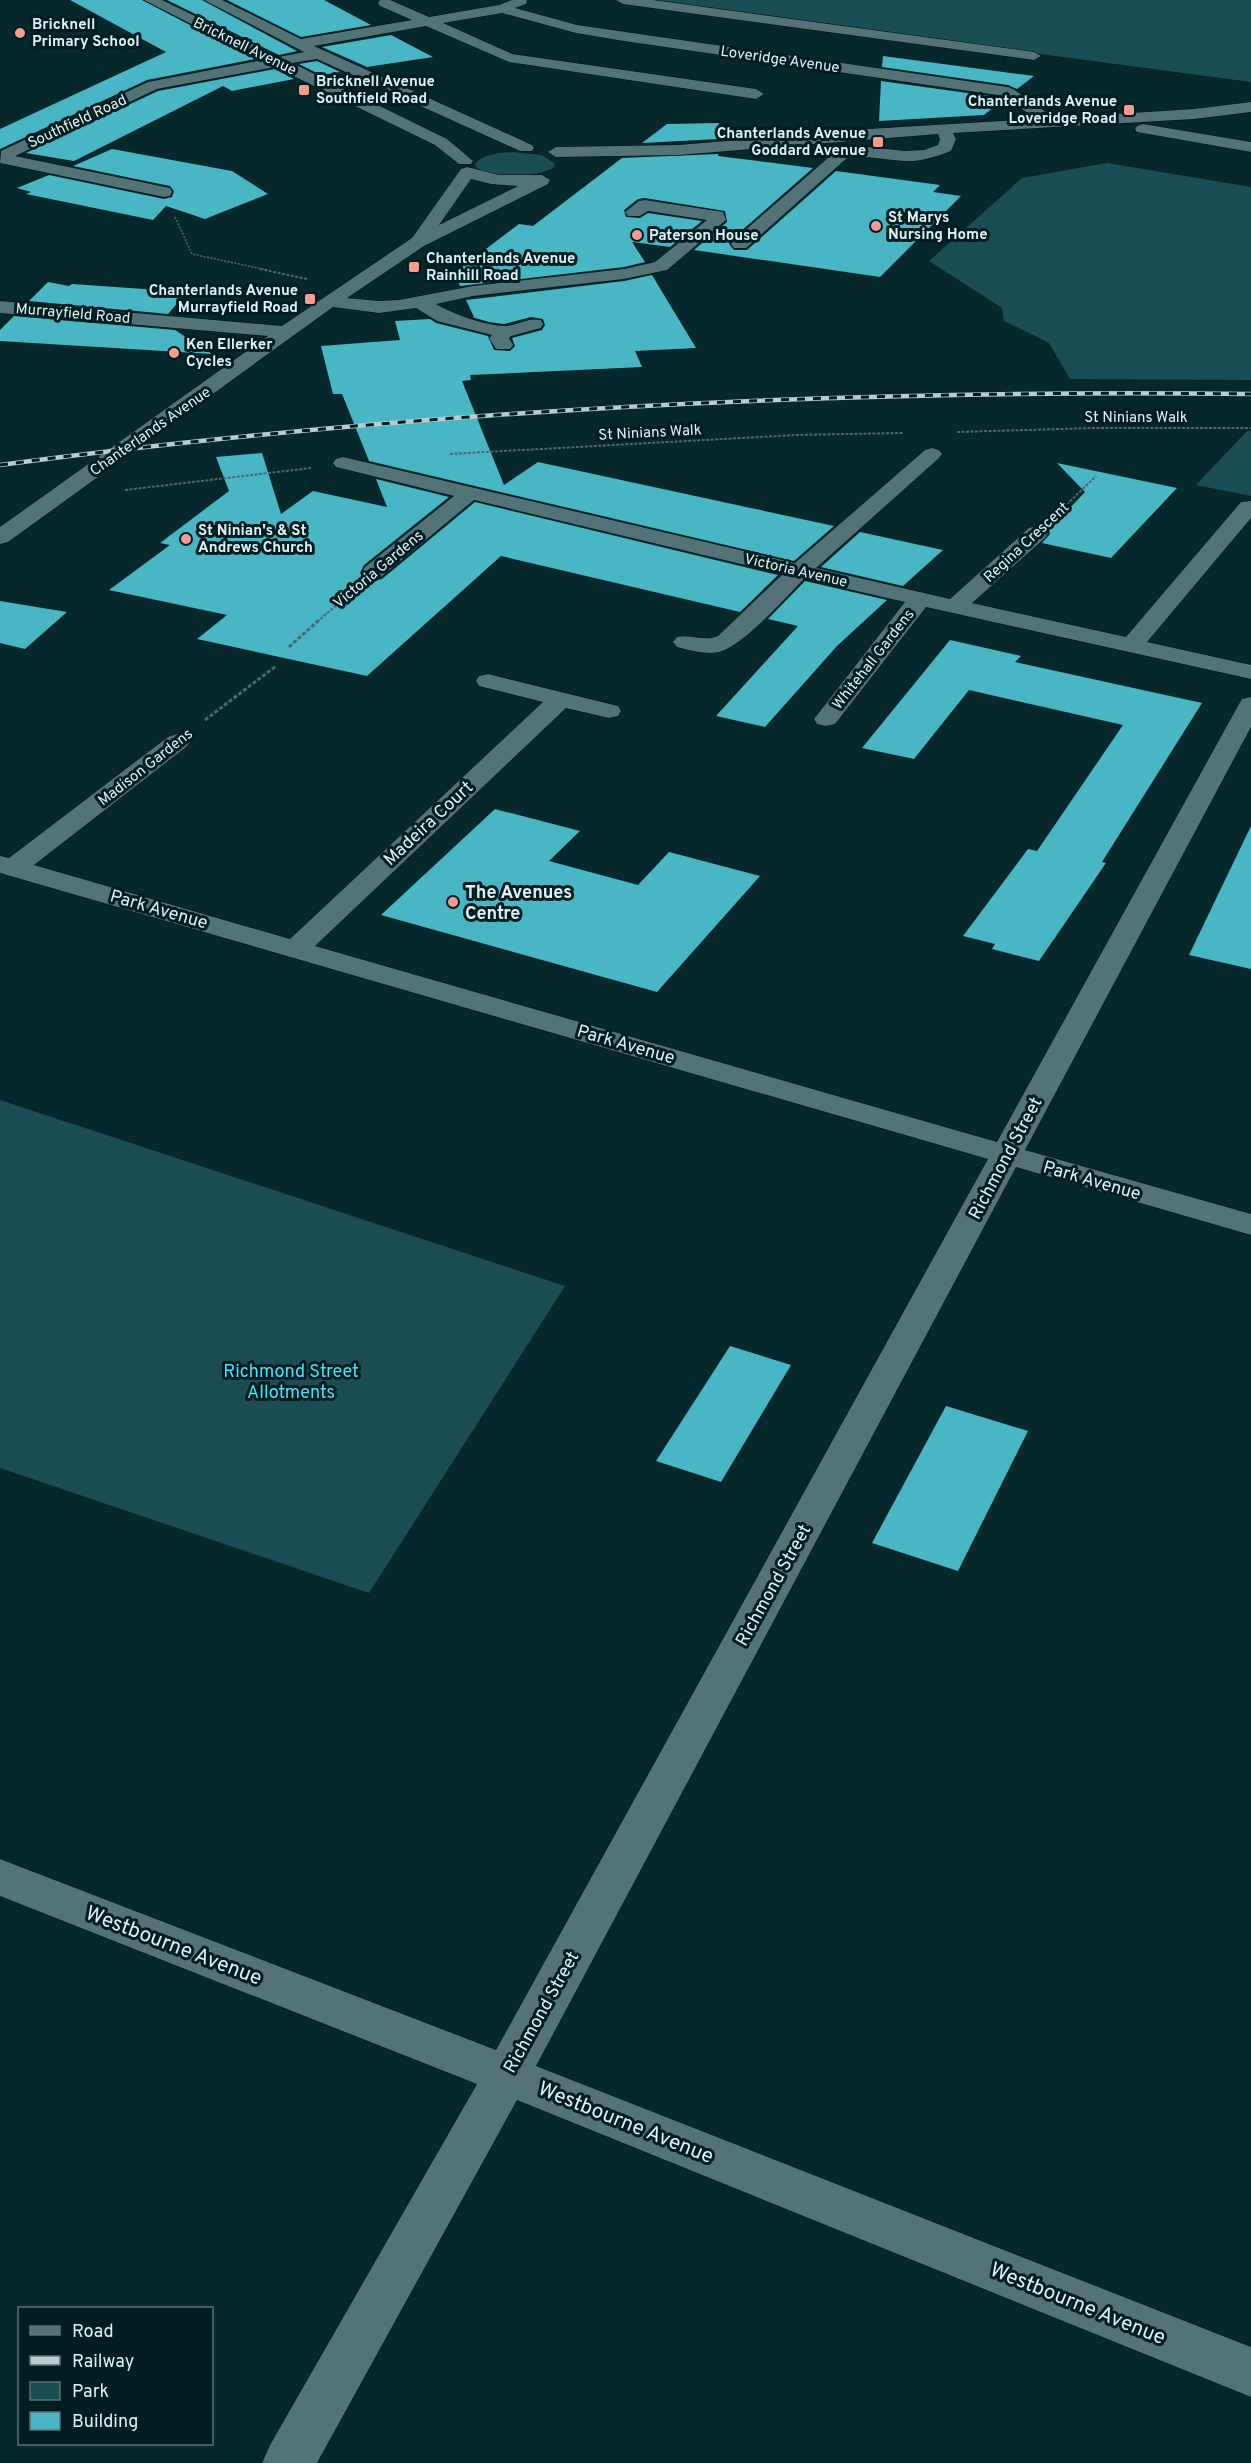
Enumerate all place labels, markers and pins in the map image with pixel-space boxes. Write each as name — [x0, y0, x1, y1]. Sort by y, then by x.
place label: Bricknell Primary School — [32, 16, 140, 52]
marker: Bricknell Primary School — [13, 26, 27, 40]
place label: Bricknell Avenue Southfield Road — [316, 73, 435, 109]
marker: Bricknell Avenue Southfield Road — [297, 83, 311, 97]
place label: Chanterlands Avenue Loveridge Road — [968, 93, 1117, 129]
marker: Chanterlands Avenue Loveridge Road — [1122, 103, 1136, 117]
place label: Chanterlands Avenue Goddard Avenue — [717, 125, 866, 161]
marker: Chanterlands Avenue Goddard Avenue — [871, 135, 885, 149]
place label: St Marys Nursing Home — [888, 209, 988, 245]
marker: St Marys Nursing Home — [869, 219, 883, 233]
place label: Paterson House — [649, 227, 759, 246]
marker: Paterson House — [630, 228, 644, 242]
place label: Chanterlands Avenue Rainhill Road — [426, 250, 575, 286]
marker: Chanterlands Avenue Rainhill Road — [407, 260, 421, 274]
place label: Chanterlands Avenue Murrayfield Road — [149, 282, 298, 318]
marker: Chanterlands Avenue Murrayfield Road — [303, 292, 317, 306]
place label: Ken Ellerker Cycles — [186, 336, 273, 372]
marker: Ken Ellerker Cycles — [167, 346, 181, 360]
place label: St Ninian's & St Andrews Church — [198, 522, 313, 558]
marker: St Ninian's & St Andrews Church — [179, 532, 193, 546]
place label: The Avenues Centre — [465, 882, 572, 926]
marker: The Avenues Centre — [446, 895, 460, 909]

